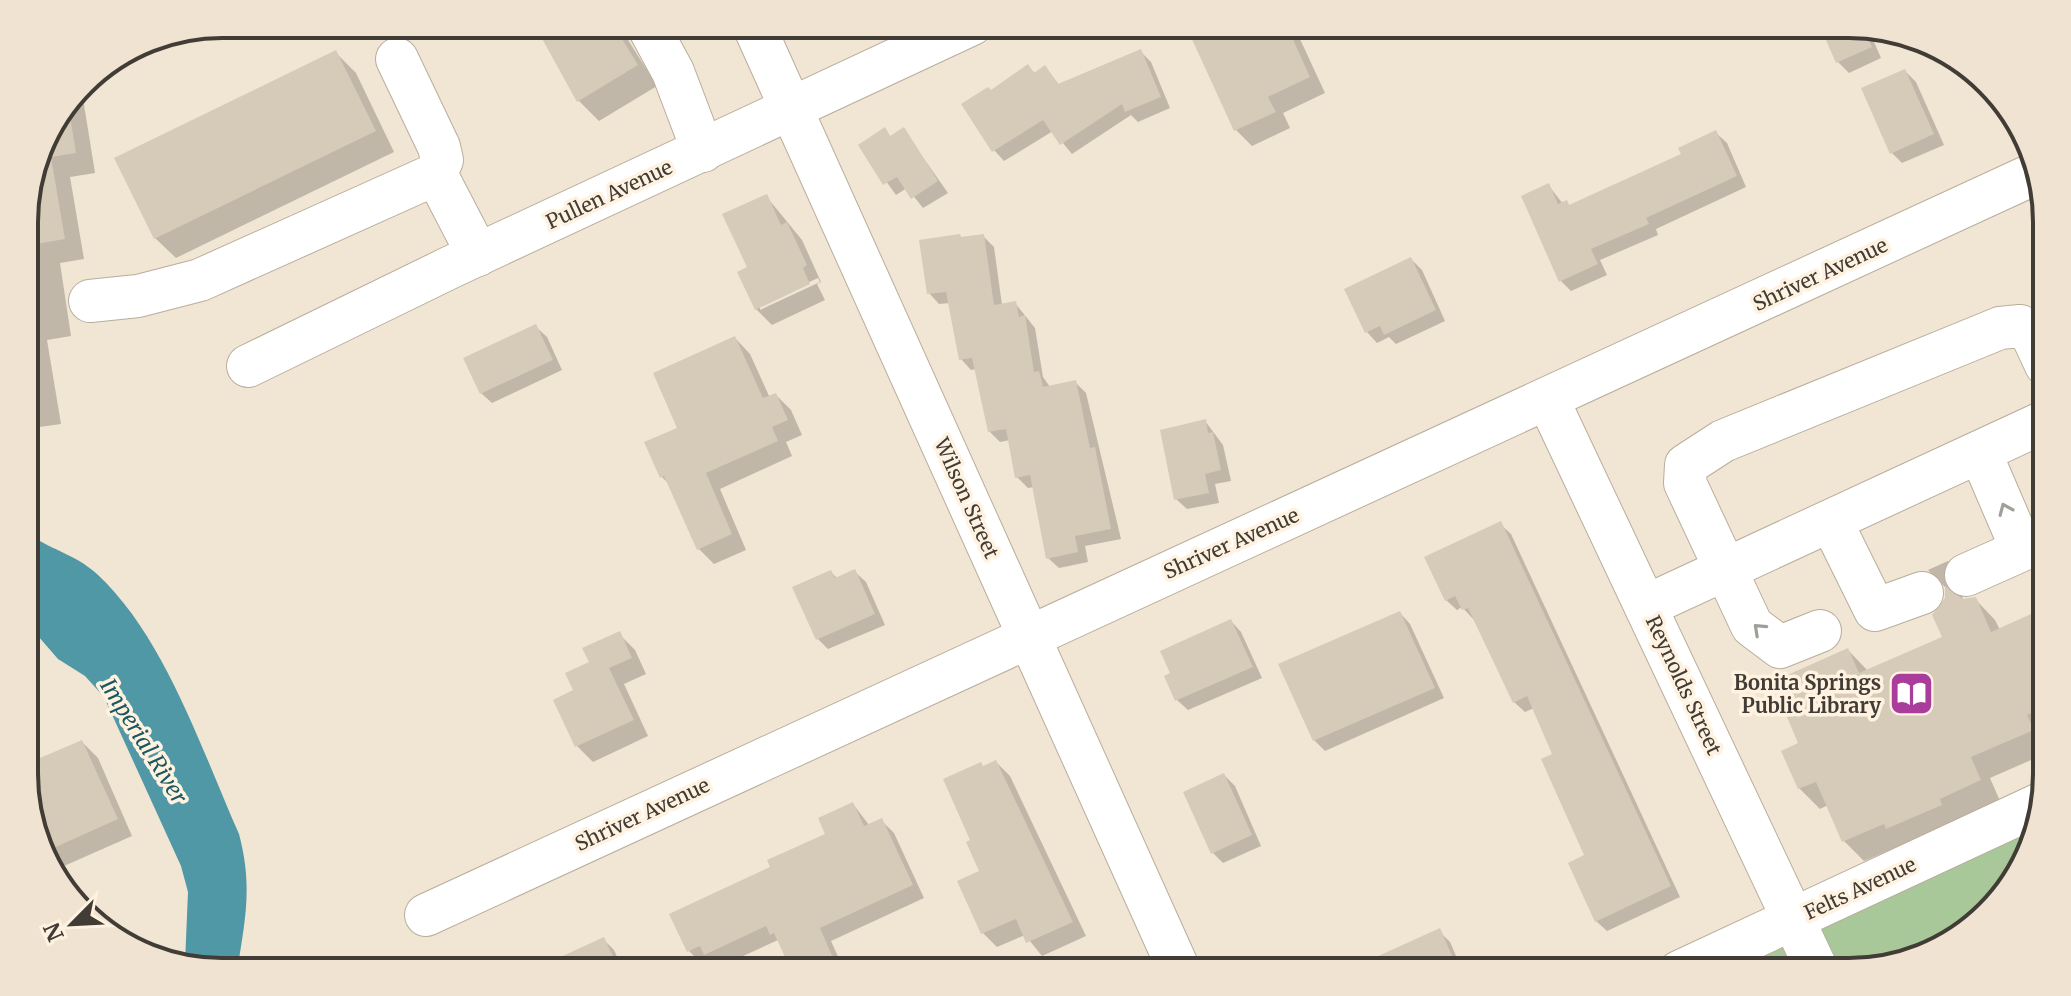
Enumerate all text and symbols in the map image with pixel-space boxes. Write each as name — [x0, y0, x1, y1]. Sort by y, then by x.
street label: Pullen Avenue — [542, 154, 676, 234]
street label: Shriver Avenue — [1749, 232, 1891, 316]
street label: Wilson Street — [929, 433, 1005, 562]
street label: Shriver Avenue — [1159, 502, 1303, 584]
one-way arrow — [1999, 503, 2015, 518]
street label: Reynolds Street — [1641, 611, 1727, 759]
one-way arrow — [1754, 624, 1768, 639]
place label: Bonita Springs Public Library — [1734, 670, 1881, 718]
library icon: Bonita Springs Public Library — [1888, 670, 1936, 718]
water label: Imperial River — [95, 673, 194, 810]
street label: Shriver Avenue — [571, 772, 713, 856]
street label: Felts Avenue — [1800, 851, 1920, 925]
north arrow — [32, 884, 112, 964]
text: N — [37, 918, 70, 946]

